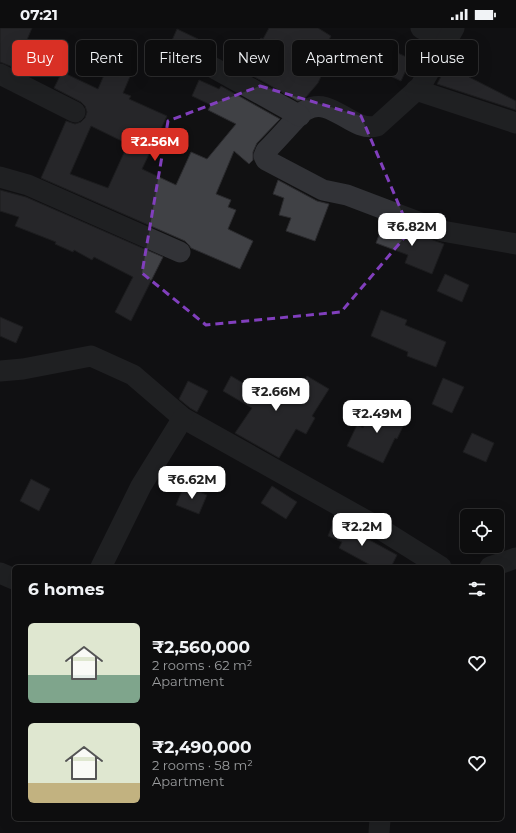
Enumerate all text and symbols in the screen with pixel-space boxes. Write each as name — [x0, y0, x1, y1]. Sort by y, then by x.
text: 07:21 — [20, 5, 58, 24]
chip: Buy — [12, 40, 68, 76]
chip: Rent — [76, 40, 137, 76]
chip: Filters — [145, 40, 216, 76]
chip: New — [224, 40, 284, 76]
chip: Apartment — [292, 40, 398, 76]
chip: House — [406, 40, 478, 76]
pin: ₹2.56M — [122, 128, 188, 162]
text: ₹2.56M — [130, 133, 180, 149]
pin: ₹6.82M — [379, 213, 445, 247]
text: ₹6.82M — [387, 218, 437, 234]
pin: ₹2.66M — [243, 378, 309, 412]
text: ₹2.66M — [251, 383, 301, 399]
pin: ₹2.49M — [344, 400, 410, 434]
text: ₹2.49M — [352, 405, 402, 421]
pin: ₹6.62M — [159, 466, 225, 500]
text: ₹6.62M — [167, 471, 217, 487]
map controls — [460, 509, 504, 553]
button: locate — [460, 509, 504, 553]
pin: ₹2.2M — [334, 513, 390, 547]
text: ₹2.2M — [342, 518, 382, 534]
icon: filters — [466, 578, 488, 600]
text: 6 homes — [28, 579, 104, 599]
text: ₹2,560,000 — [152, 637, 250, 657]
icon: home — [60, 639, 108, 687]
icon: heart — [466, 652, 488, 674]
text: 2 rooms · 62 m² — [152, 657, 252, 673]
text: Apartment — [152, 673, 224, 689]
text: ₹2,490,000 — [152, 737, 252, 757]
icon: home — [60, 739, 108, 787]
icon: heart — [466, 752, 488, 774]
text: 2 rooms · 58 m² — [152, 757, 253, 773]
text: Apartment — [152, 773, 224, 789]

